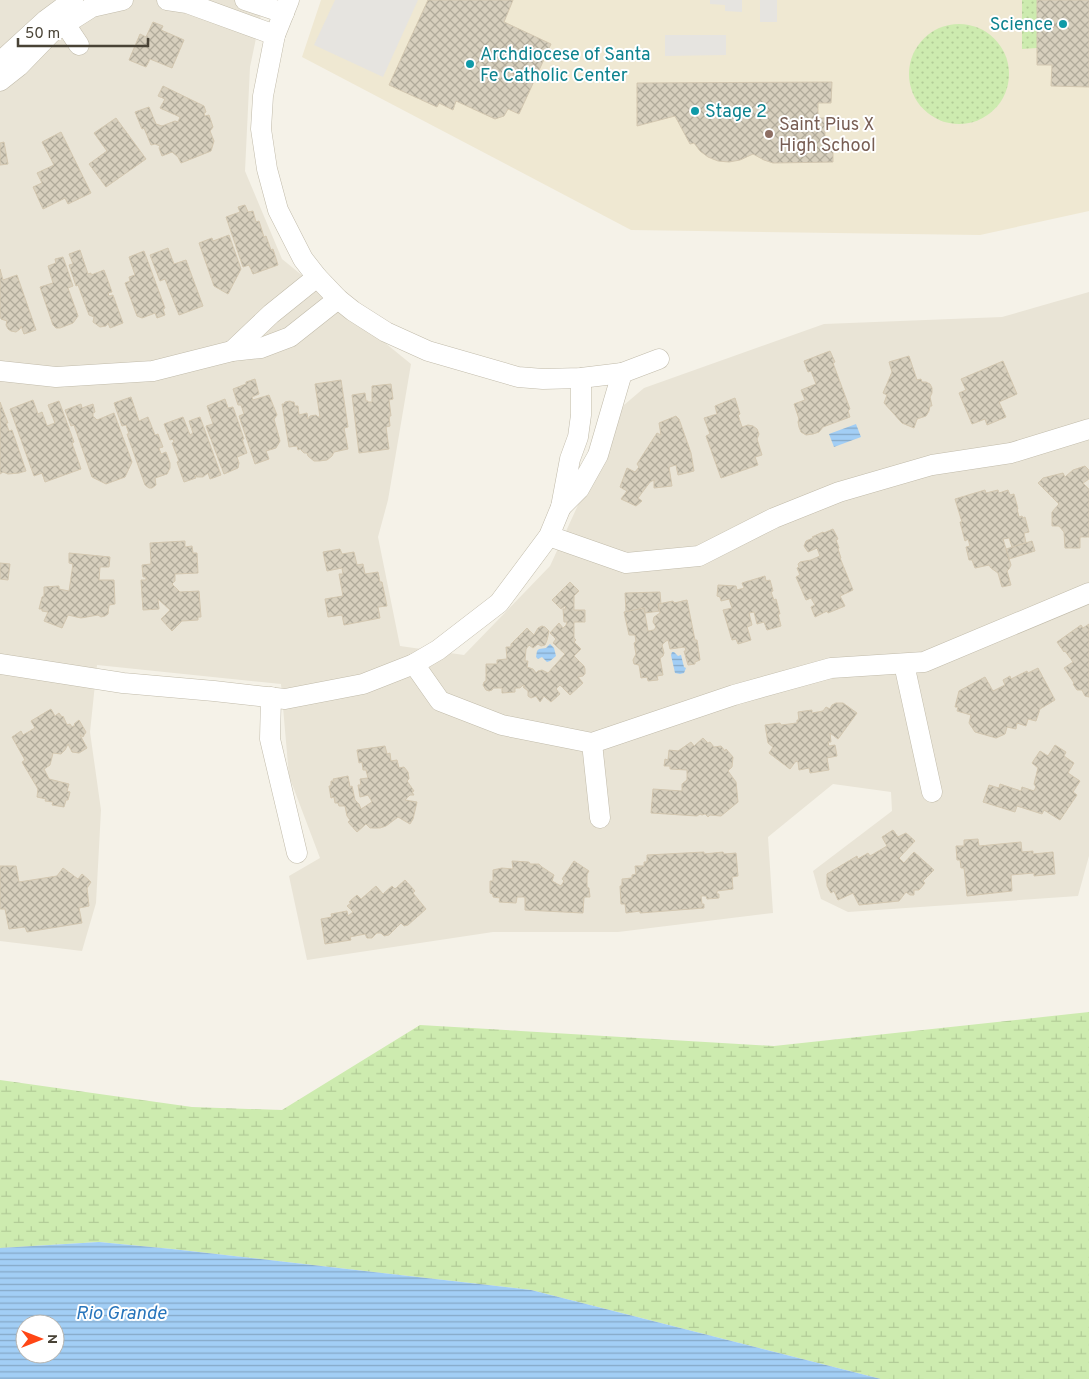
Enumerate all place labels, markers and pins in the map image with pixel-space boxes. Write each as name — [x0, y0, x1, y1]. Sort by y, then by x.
place label: Science — [990, 14, 1053, 37]
marker: Science — [1057, 18, 1069, 30]
place label: Archdiocese of Santa Fe Catholic Center — [480, 44, 651, 88]
marker: Archdiocese of Santa Fe Catholic Center — [464, 58, 476, 70]
place label: Stage 2 — [705, 101, 767, 124]
marker: Stage 2 — [689, 105, 701, 117]
place label: Saint Pius X High School — [779, 114, 876, 158]
marker: Saint Pius X High School — [763, 128, 775, 140]

